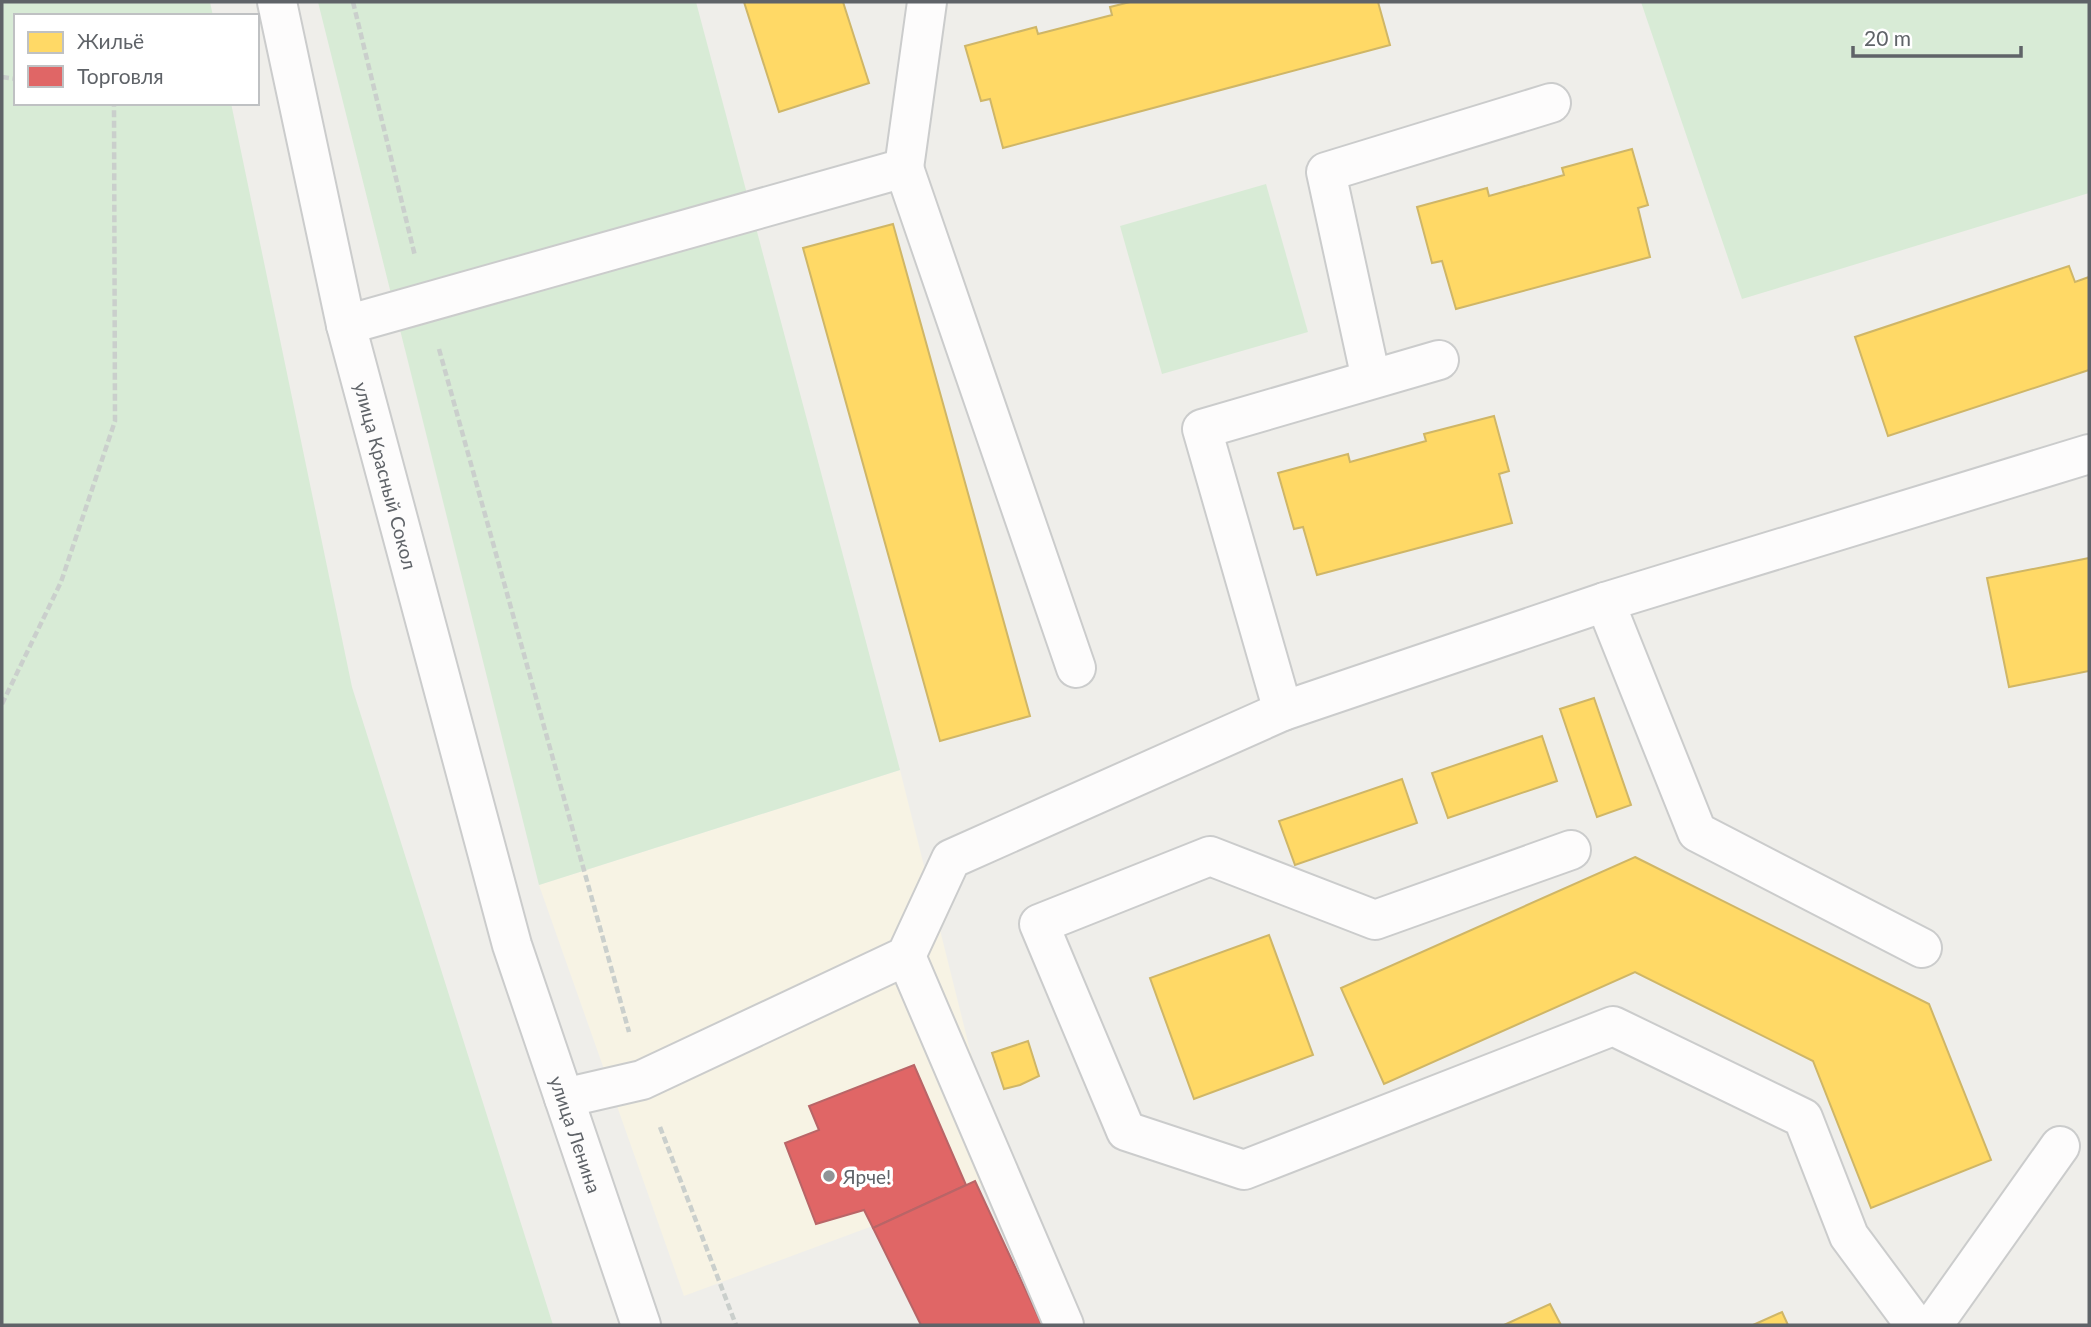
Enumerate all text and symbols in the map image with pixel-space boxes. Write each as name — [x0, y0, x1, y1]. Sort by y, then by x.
legend — [14, 14, 259, 105]
scale bar — [1853, 14, 2021, 58]
text: 20 m — [1864, 25, 1911, 50]
text: Жильё — [77, 28, 144, 53]
text: Торговля — [77, 63, 164, 88]
street label: улица Красный Сокол — [350, 379, 422, 572]
street label: улица Ленина — [546, 1073, 607, 1196]
place label: Ярче! — [842, 1165, 891, 1188]
marker: Ярче! — [821, 1168, 837, 1184]

